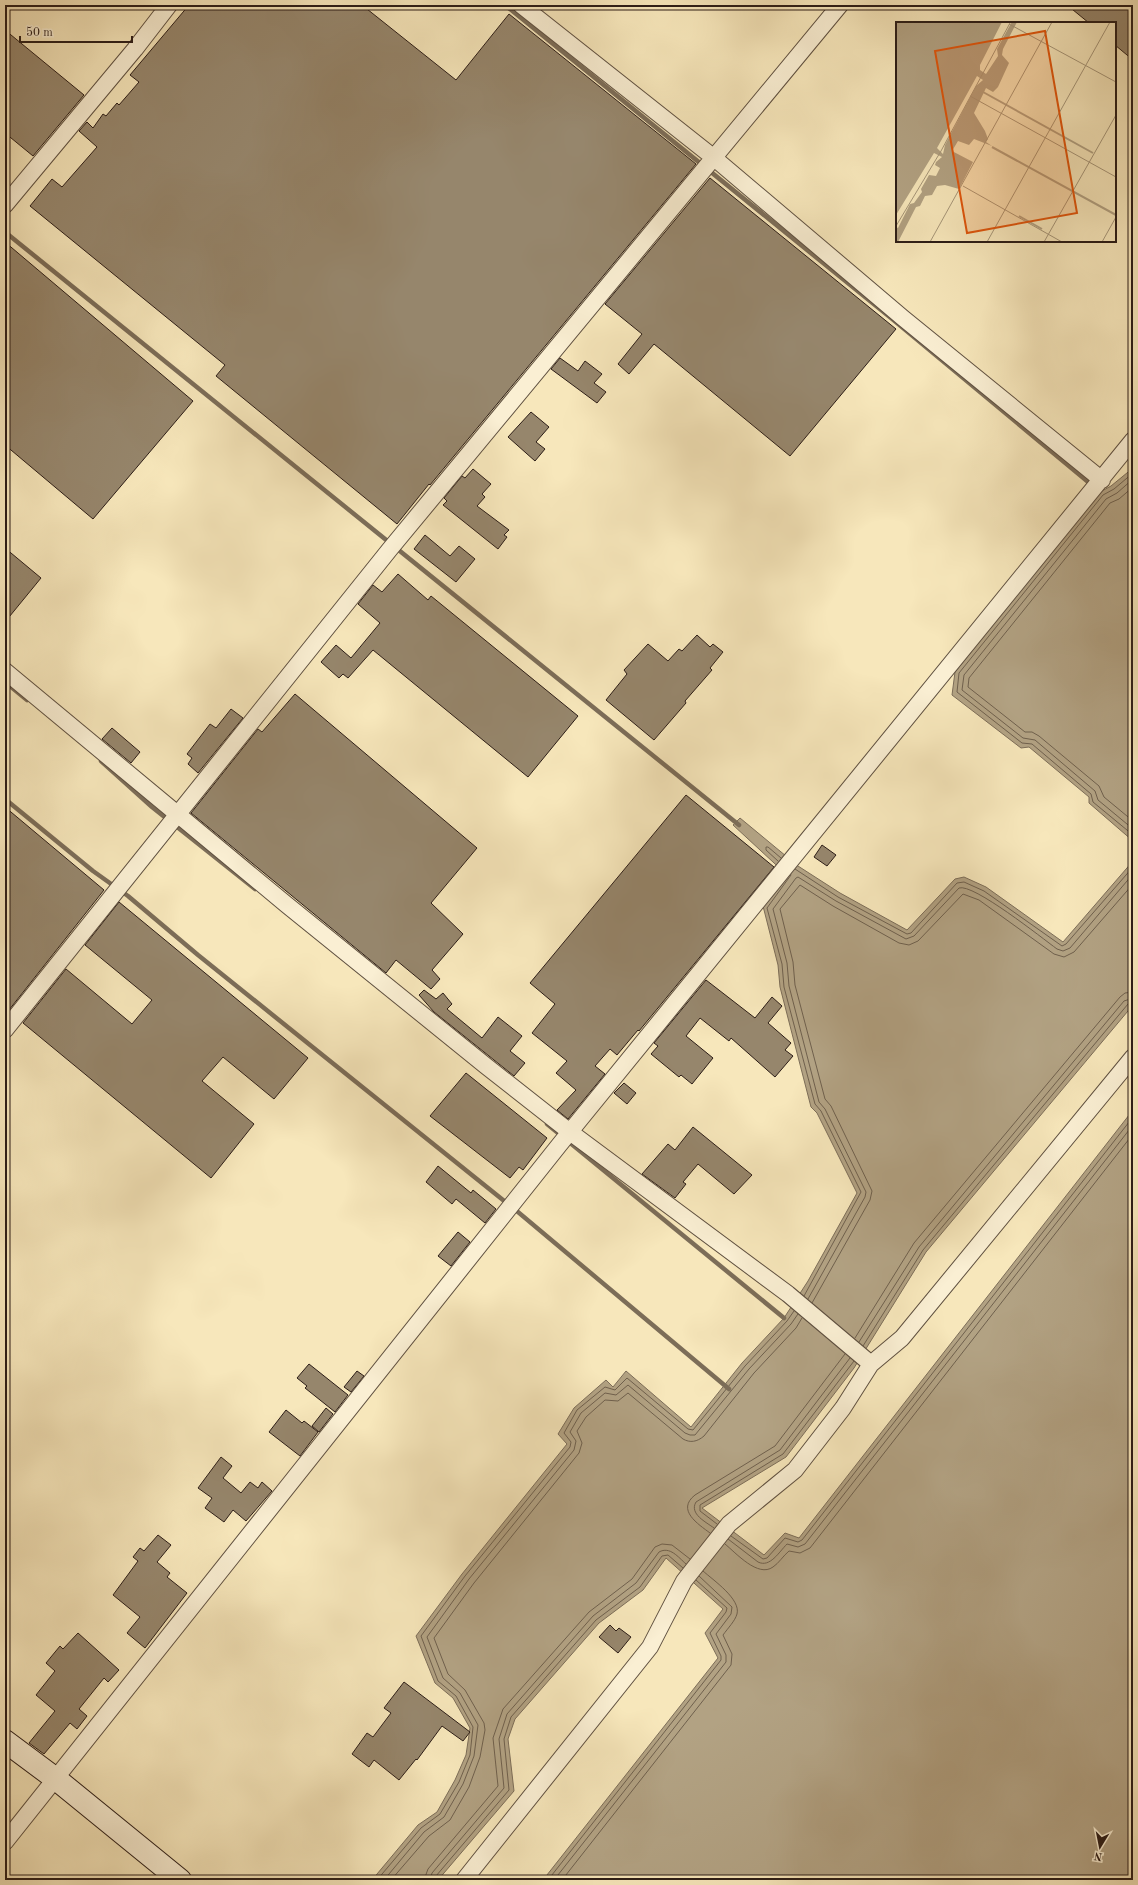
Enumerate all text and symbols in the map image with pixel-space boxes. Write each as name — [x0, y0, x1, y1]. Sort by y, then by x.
scale bar — [20, 18, 132, 44]
inset map — [896, 22, 1116, 242]
text: 50 m — [26, 26, 53, 39]
north arrow — [1080, 1827, 1120, 1867]
text: N — [1093, 1849, 1104, 1862]

